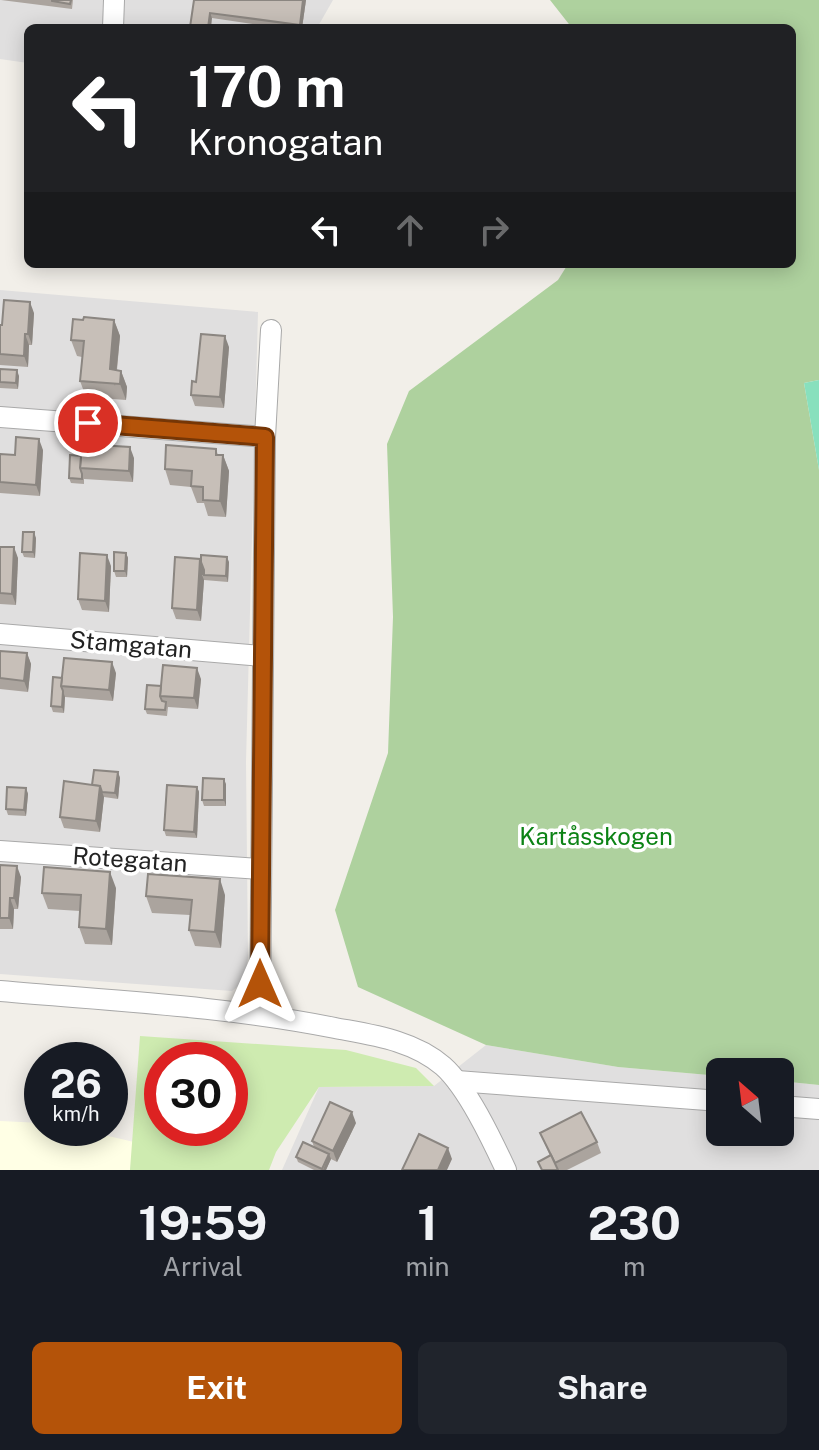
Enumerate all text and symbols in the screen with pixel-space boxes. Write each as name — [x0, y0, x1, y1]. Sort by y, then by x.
text: 170 m — [188, 54, 345, 120]
icon: left — [56, 56, 160, 160]
text: Kronogatan — [188, 121, 383, 163]
icon: left — [304, 208, 348, 252]
icon: ahead — [388, 208, 432, 252]
icon: right — [472, 208, 516, 252]
pin — [54, 389, 122, 457]
icon: arrive — [66, 401, 110, 445]
street label: Stamgatan — [69, 625, 193, 663]
park label: Kartåsskogen — [519, 822, 673, 850]
street label: Rotegatan — [72, 841, 188, 877]
position arrow — [218, 942, 302, 1026]
speed limit sign: 30 — [144, 1042, 248, 1146]
north arrow — [706, 1058, 794, 1146]
map controls — [706, 1058, 794, 1146]
text: 26 — [50, 1060, 102, 1107]
text: km/h — [52, 1102, 100, 1126]
text: 19:59 — [138, 1194, 267, 1251]
text: 1 — [417, 1194, 438, 1251]
text: 230 — [588, 1194, 681, 1251]
text: Arrival — [163, 1251, 243, 1282]
text: min — [405, 1251, 450, 1282]
text: m — [623, 1251, 645, 1282]
button: Exit — [32, 1342, 402, 1434]
button: Share — [418, 1342, 787, 1434]

